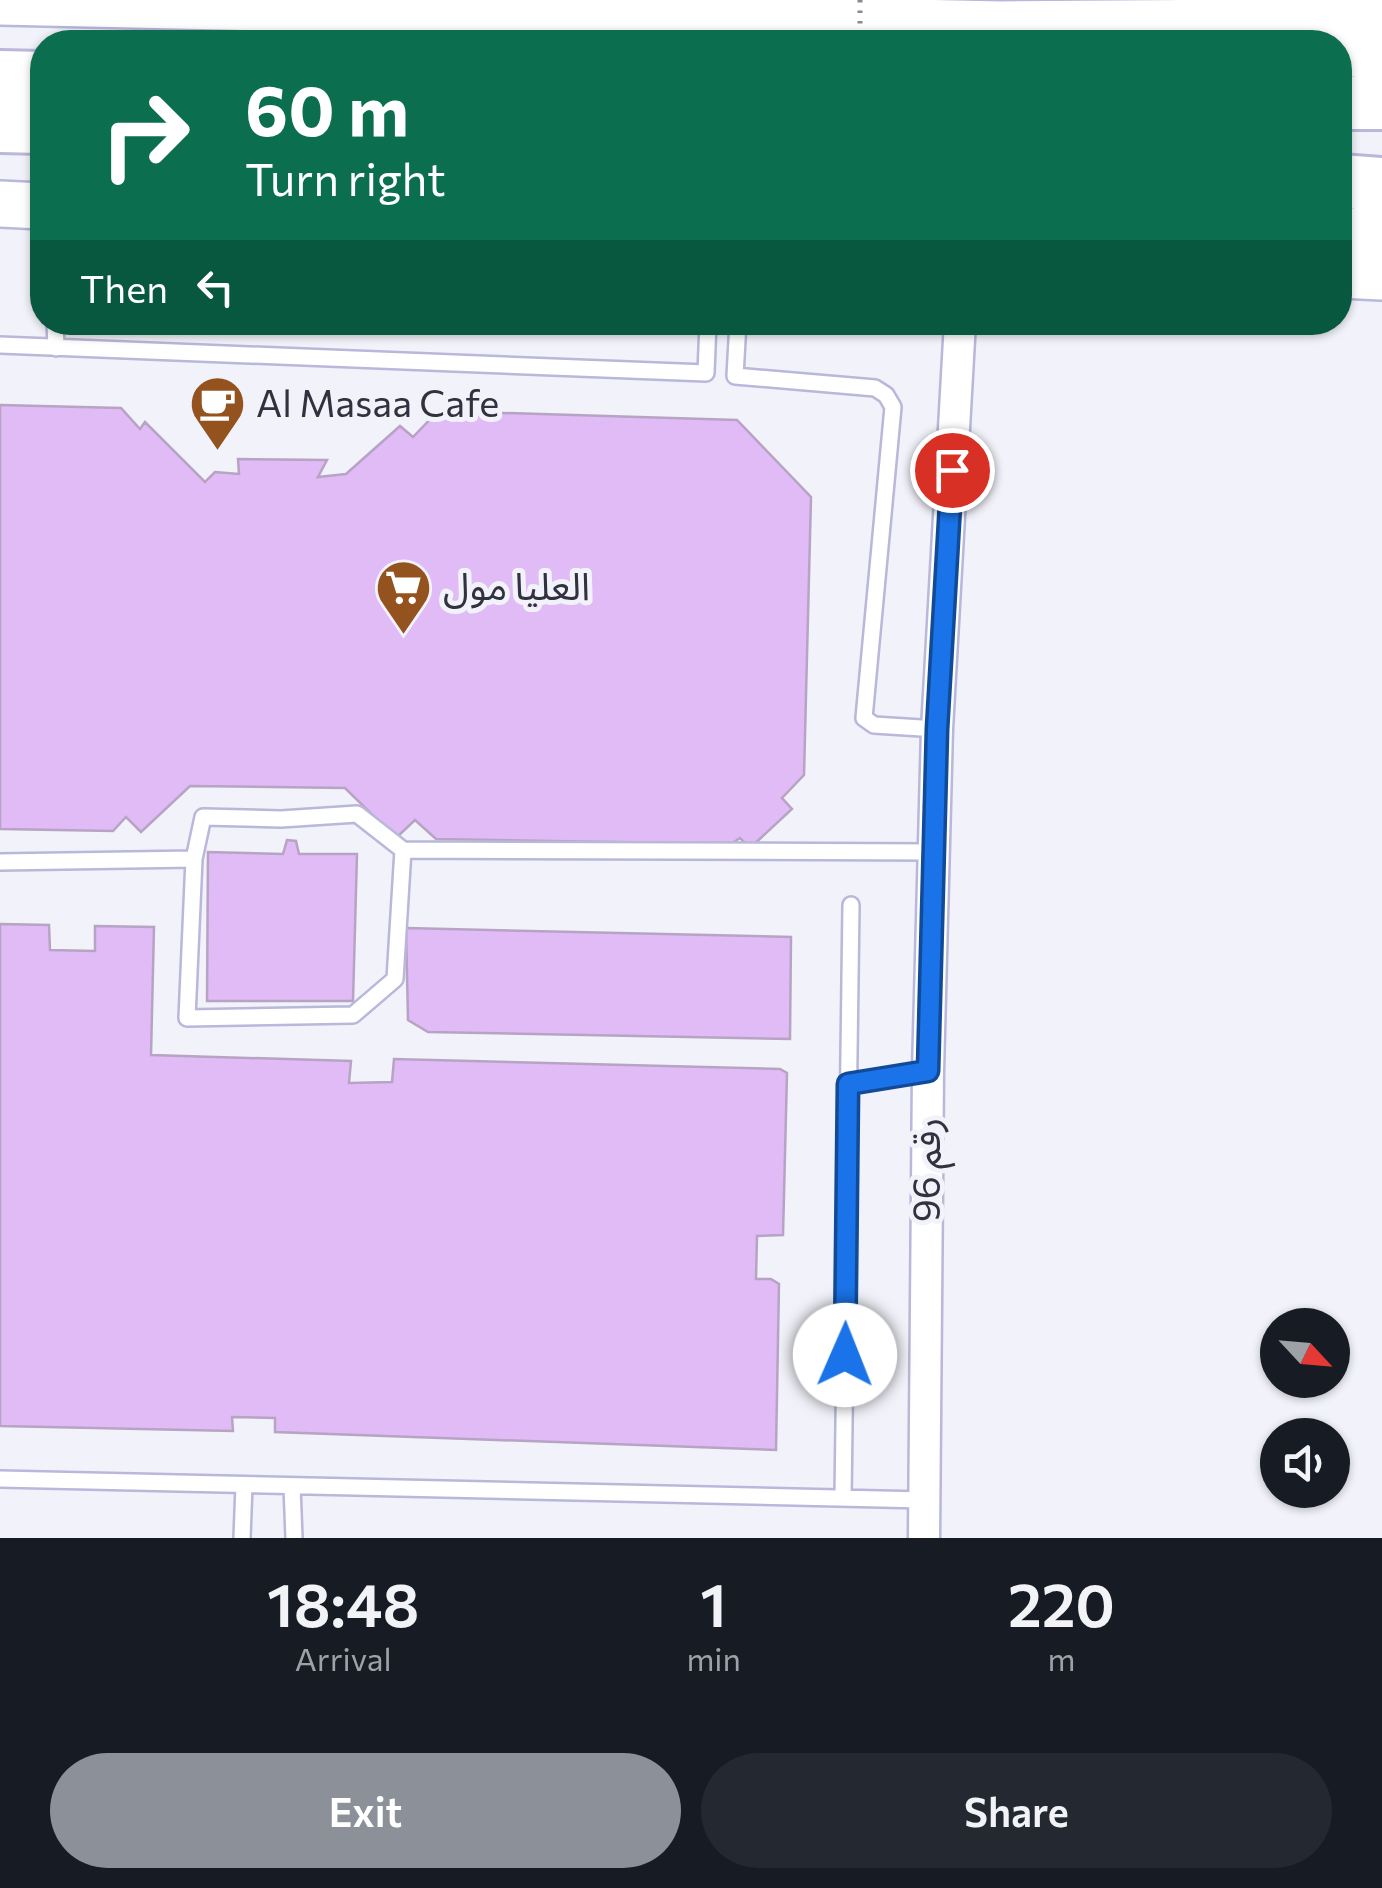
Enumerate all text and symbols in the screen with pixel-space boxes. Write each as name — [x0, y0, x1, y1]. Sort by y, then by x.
text: 60 m — [245, 65, 409, 150]
icon: right — [80, 70, 210, 200]
text: Turn right — [245, 150, 446, 205]
icon: left — [188, 260, 243, 315]
text: Then — [80, 264, 168, 311]
cafe icon: Al Masaa Cafe — [187, 374, 247, 453]
place label: Al Masaa Cafe — [256, 378, 499, 425]
pin — [910, 428, 995, 513]
icon: arrive — [925, 443, 980, 498]
supermarket icon: العليا مول — [374, 557, 434, 636]
place label: العليا مول — [443, 561, 590, 609]
street label: رقم 96 — [901, 1118, 956, 1222]
position arrow — [793, 1303, 897, 1407]
north arrow — [1260, 1308, 1350, 1398]
map controls — [1260, 1308, 1350, 1508]
button: sound — [1260, 1418, 1350, 1508]
text: 18:48 — [267, 1566, 419, 1639]
text: 1 — [700, 1566, 727, 1639]
text: 220 — [1008, 1566, 1115, 1639]
text: Arrival — [295, 1638, 392, 1678]
text: min — [686, 1638, 741, 1678]
text: m — [1047, 1638, 1075, 1678]
button: Exit — [50, 1753, 681, 1868]
button: Share — [701, 1753, 1332, 1868]

